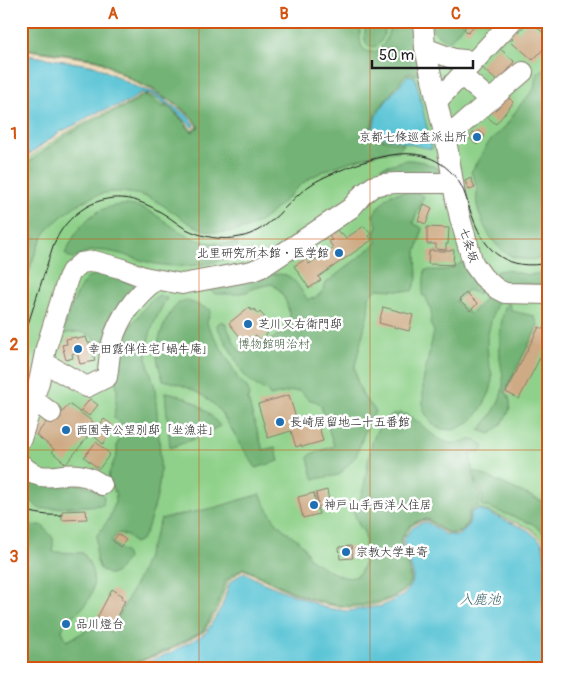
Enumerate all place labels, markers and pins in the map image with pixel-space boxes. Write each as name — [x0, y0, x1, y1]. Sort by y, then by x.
place label: 京都七條巡査派出所 — [359, 130, 467, 145]
marker: 京都七條巡査派出所 — [471, 131, 483, 143]
place label: 北里研究所本館・医学館 — [197, 246, 329, 261]
marker: 北里研究所本館・医学館 — [333, 247, 345, 259]
place label: 芝川又右衛門邸 — [258, 317, 342, 332]
marker: 芝川又右衛門邸 — [242, 318, 254, 330]
place label: 幸田露伴住宅｢蝸牛庵｣ — [88, 342, 208, 357]
marker: 幸田露伴住宅｢蝸牛庵｣ — [72, 343, 84, 355]
place label: 長崎居留地二十五番館 — [290, 415, 410, 430]
marker: 長崎居留地二十五番館 — [274, 416, 286, 428]
place label: 西園寺公望別邸「坐漁荘」 — [76, 423, 220, 438]
marker: 西園寺公望別邸「坐漁荘」 — [60, 424, 72, 436]
place label: 神戸山手西洋人住居 — [324, 498, 432, 513]
marker: 神戸山手西洋人住居 — [308, 499, 320, 511]
place label: 宗教大学車寄 — [356, 545, 428, 560]
marker: 宗教大学車寄 — [340, 546, 352, 558]
place label: 品川燈台 — [76, 617, 124, 632]
marker: 品川燈台 — [60, 618, 72, 630]

